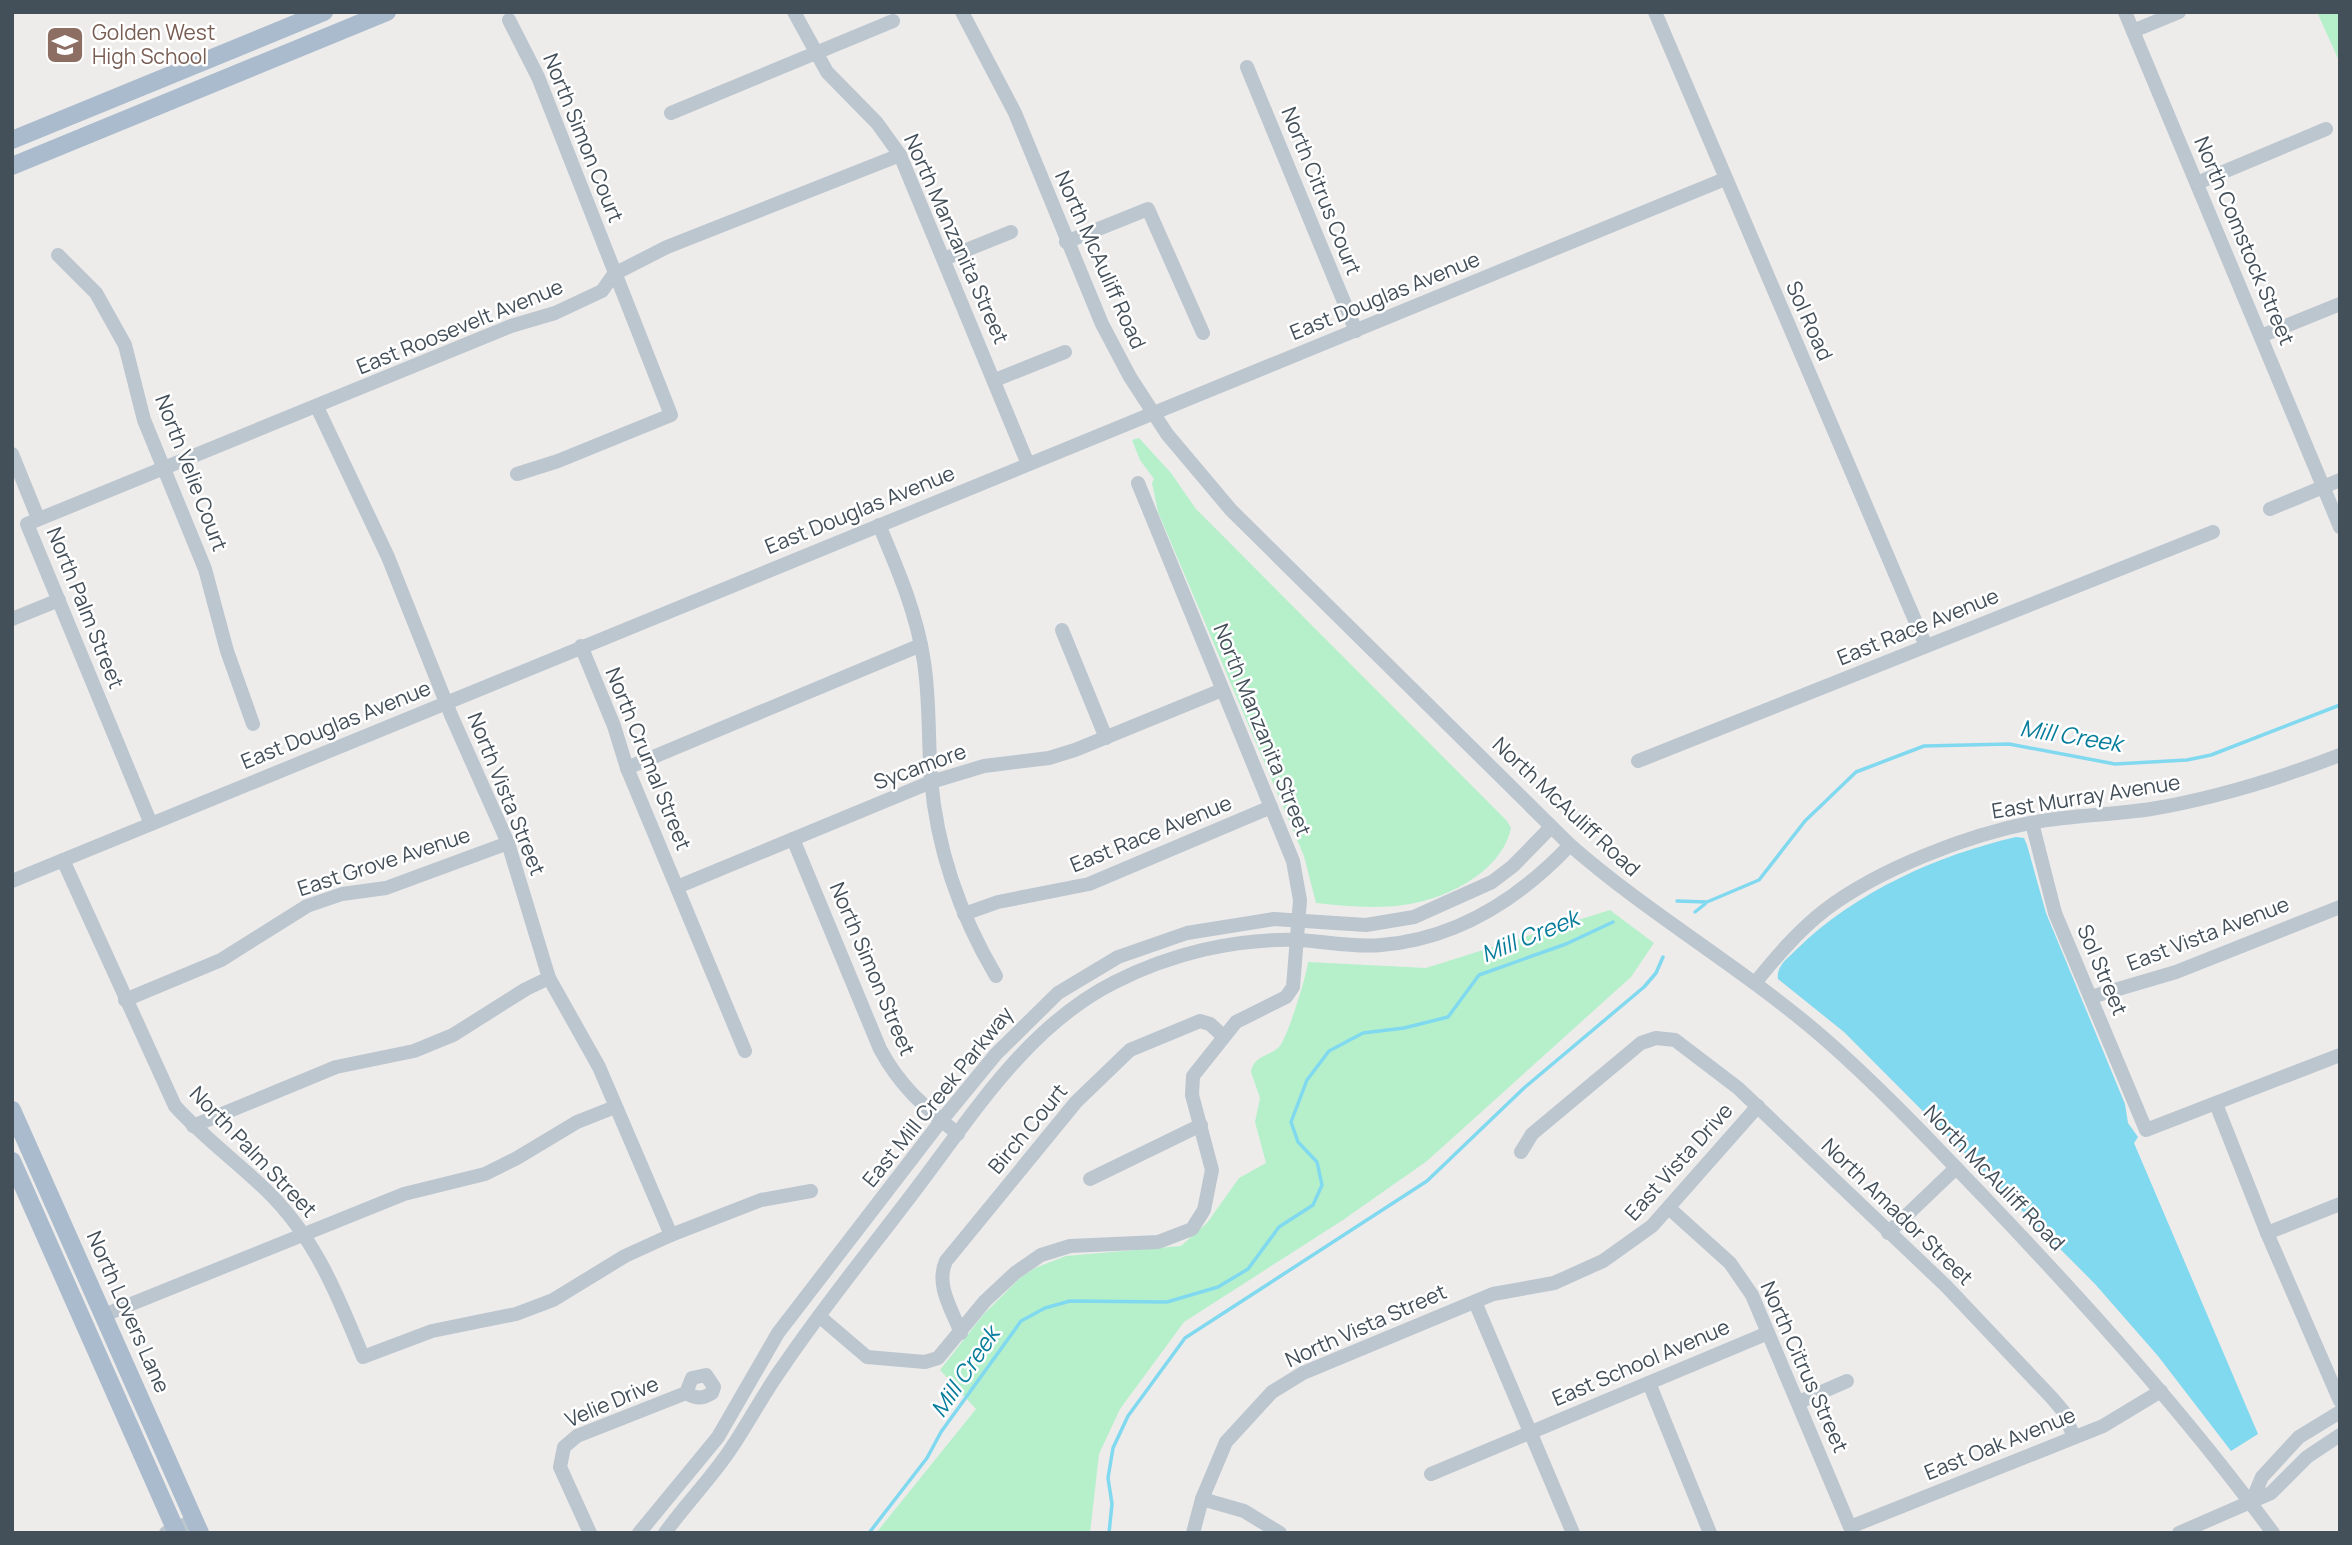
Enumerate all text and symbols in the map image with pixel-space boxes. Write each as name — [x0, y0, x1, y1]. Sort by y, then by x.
place label: Golden West High School — [92, 18, 215, 70]
school or university icon: Golden West High School — [44, 24, 86, 66]
street label: North Simon Court — [537, 49, 631, 226]
street label: North Citrus Court — [1275, 102, 1368, 279]
street label: North Manzanita Street — [898, 129, 1016, 348]
street label: North Comstock Street — [2188, 132, 2302, 349]
street label: North McAuliff Road — [1049, 166, 1153, 353]
street label: East Douglas Avenue — [1286, 244, 1484, 346]
street label: East Roosevelt Avenue — [352, 272, 567, 380]
street label: Sol Road — [1780, 276, 1840, 365]
street label: North Velie Court — [149, 390, 235, 555]
street label: East Douglas Avenue — [761, 458, 959, 560]
street label: North Palm Street — [41, 523, 131, 693]
street label: East Race Avenue — [1833, 581, 2003, 671]
street label: North Manzanita Street — [1207, 619, 1318, 840]
street label: North Crumal Street — [599, 663, 698, 854]
street label: East Douglas Avenue — [237, 673, 435, 775]
street label: North Vista Street — [461, 708, 552, 879]
water label: Mill Creek — [2018, 711, 2128, 759]
street label: North McAuliff Road — [1487, 730, 1647, 882]
street label: Sycamore — [870, 736, 970, 796]
street label: East Murray Avenue — [1990, 767, 2182, 825]
street label: East Race Avenue — [1066, 788, 1236, 878]
street label: East Grove Avenue — [294, 820, 474, 902]
street label: North Simon Street — [824, 878, 922, 1060]
street label: East Vista Avenue — [2123, 889, 2293, 977]
water label: Mill Creek — [1476, 900, 1587, 969]
street label: Sol Street — [2071, 920, 2135, 1019]
street label: East Mill Creek Parkway — [856, 1000, 1019, 1193]
street label: Birch Court — [981, 1077, 1073, 1179]
street label: North Palm Street — [184, 1080, 323, 1223]
street label: East Vista Drive — [1618, 1097, 1738, 1226]
street label: North McAuliff Road — [1918, 1098, 2072, 1256]
street label: North Amador Street — [1816, 1132, 1980, 1291]
street label: North Lovers Lane — [81, 1226, 177, 1397]
street label: North Vista Street — [1281, 1277, 1451, 1373]
street label: North Citrus Street — [1755, 1277, 1855, 1457]
street label: East School Avenue — [1548, 1312, 1734, 1412]
water label: Mill Creek — [922, 1317, 1008, 1423]
street label: Velie Drive — [561, 1369, 663, 1433]
street label: East Oak Avenue — [1920, 1400, 2079, 1486]

